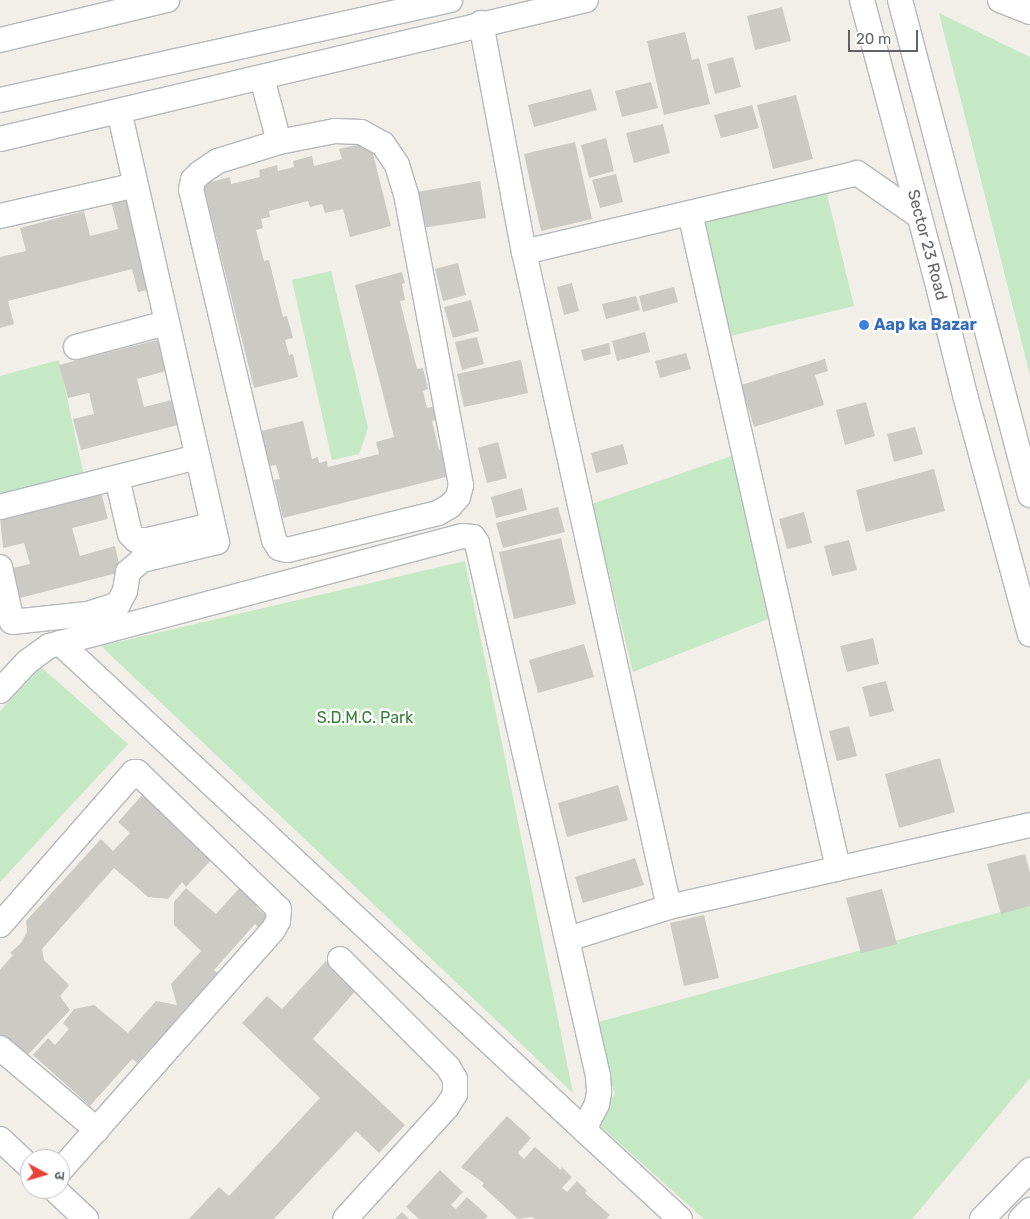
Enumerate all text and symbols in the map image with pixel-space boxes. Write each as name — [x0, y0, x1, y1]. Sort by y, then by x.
scale bar — [850, 20, 920, 52]
text: 20 m — [856, 30, 891, 48]
street label: Sector 23 Road — [903, 187, 951, 303]
place label: Aap ka Bazar — [874, 315, 977, 335]
marker: Aap ka Bazar — [858, 319, 870, 331]
park label: S.D.M.C. Park — [317, 708, 413, 728]
north arrow — [20, 1149, 70, 1199]
text: उ — [51, 1171, 68, 1180]

